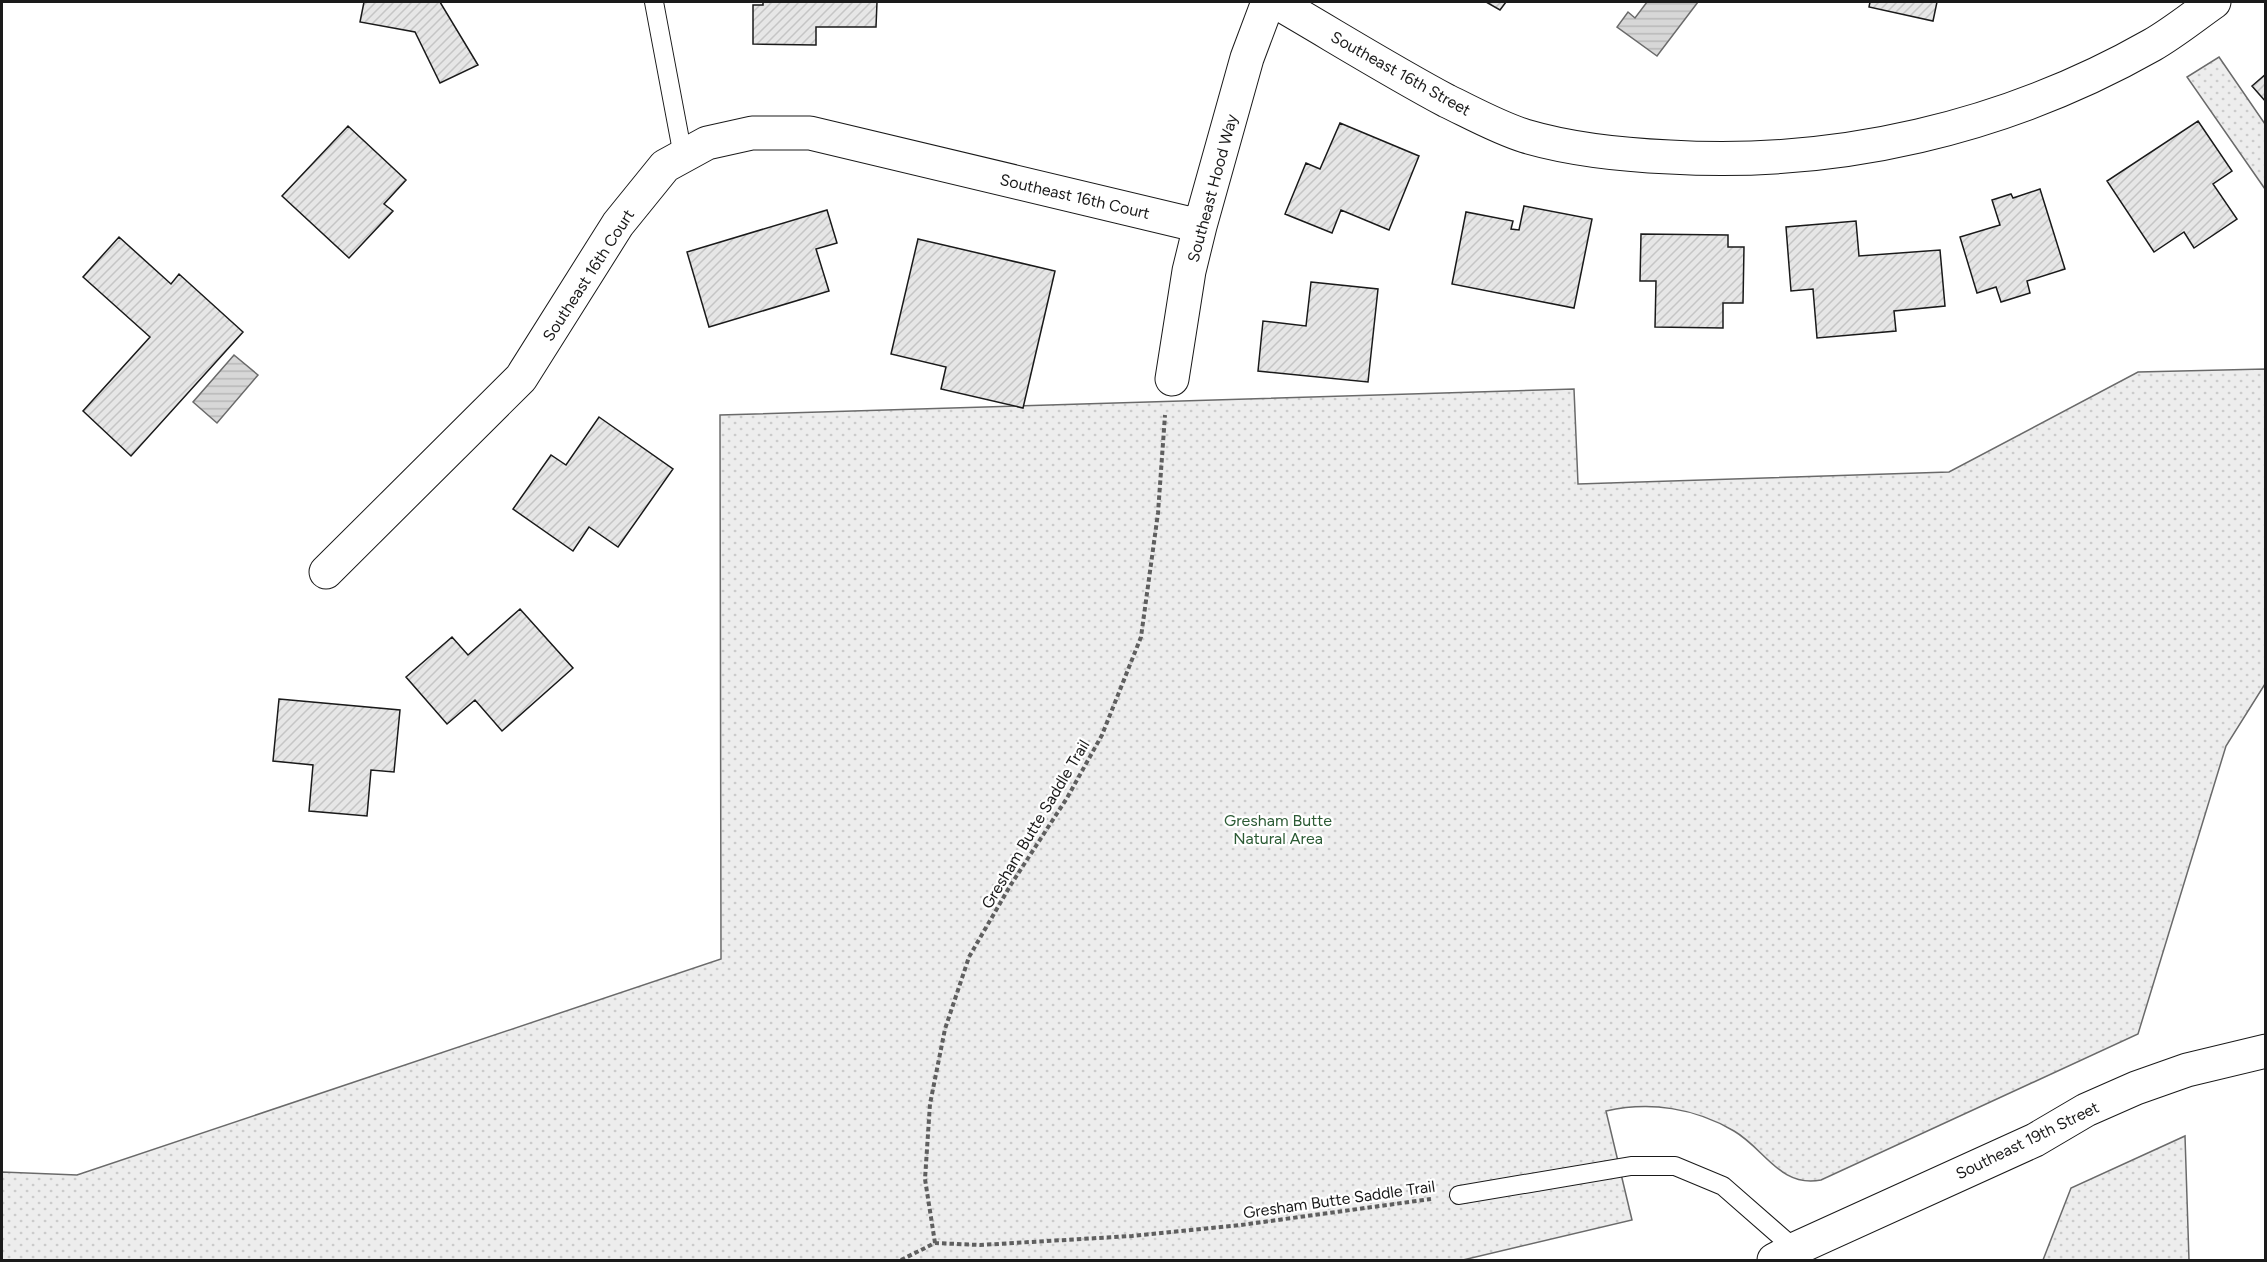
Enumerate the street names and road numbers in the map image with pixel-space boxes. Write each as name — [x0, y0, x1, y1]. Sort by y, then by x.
street label: Southeast 16th Street — [1328, 27, 1474, 120]
street label: Southeast Hood Way — [1184, 111, 1242, 264]
street label: Southeast 16th Court — [998, 170, 1152, 223]
street label: Southeast 16th Court — [539, 206, 638, 345]
street label: Gresham Butte Saddle Trail — [977, 736, 1093, 912]
street label: Southeast 19th Street — [1953, 1098, 2102, 1183]
street label: Gresham Butte Saddle Trail — [1242, 1177, 1436, 1222]

